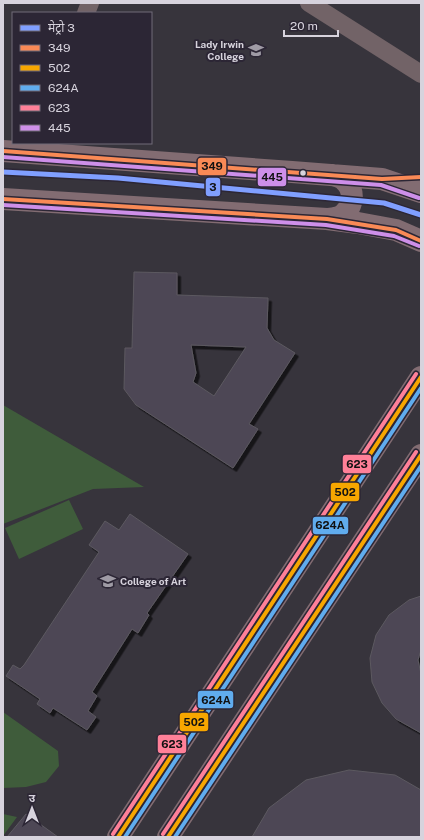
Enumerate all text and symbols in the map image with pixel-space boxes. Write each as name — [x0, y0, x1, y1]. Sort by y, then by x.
legend — [12, 12, 152, 144]
scale bar — [284, 12, 338, 38]
text: 20 m — [290, 19, 318, 33]
text: मेट्रो 3 — [48, 20, 75, 35]
place label: Lady Irwin College — [195, 38, 244, 62]
text: 349 — [48, 41, 71, 55]
school or university icon: Lady Irwin College — [247, 41, 265, 59]
text: 502 — [48, 61, 70, 75]
text: 624A — [48, 81, 79, 95]
text: 623 — [48, 101, 70, 115]
text: 445 — [48, 121, 71, 135]
line badge: 349 — [197, 157, 227, 176]
text: 349 — [201, 160, 223, 172]
line badge: 445 — [257, 167, 287, 187]
unlabelled marker — [298, 168, 308, 178]
text: 445 — [261, 171, 283, 183]
line badge: 3 — [205, 177, 221, 197]
text: 3 — [209, 181, 217, 193]
line badge: 623 — [342, 454, 372, 474]
text: 623 — [346, 458, 368, 470]
line badge: 502 — [330, 482, 360, 502]
text: 502 — [334, 486, 356, 498]
line badge: 624A — [312, 516, 349, 535]
text: 624A — [315, 519, 345, 531]
school or university icon: College of Art — [99, 572, 117, 590]
place label: College of Art — [120, 575, 186, 587]
line badge: 624A — [197, 690, 234, 709]
text: 624A — [201, 694, 231, 706]
line badge: 502 — [179, 712, 209, 732]
text: 502 — [183, 716, 205, 728]
line badge: 623 — [157, 734, 187, 754]
text: 623 — [161, 738, 183, 750]
north arrow — [12, 788, 52, 828]
text: उ — [29, 792, 36, 804]

